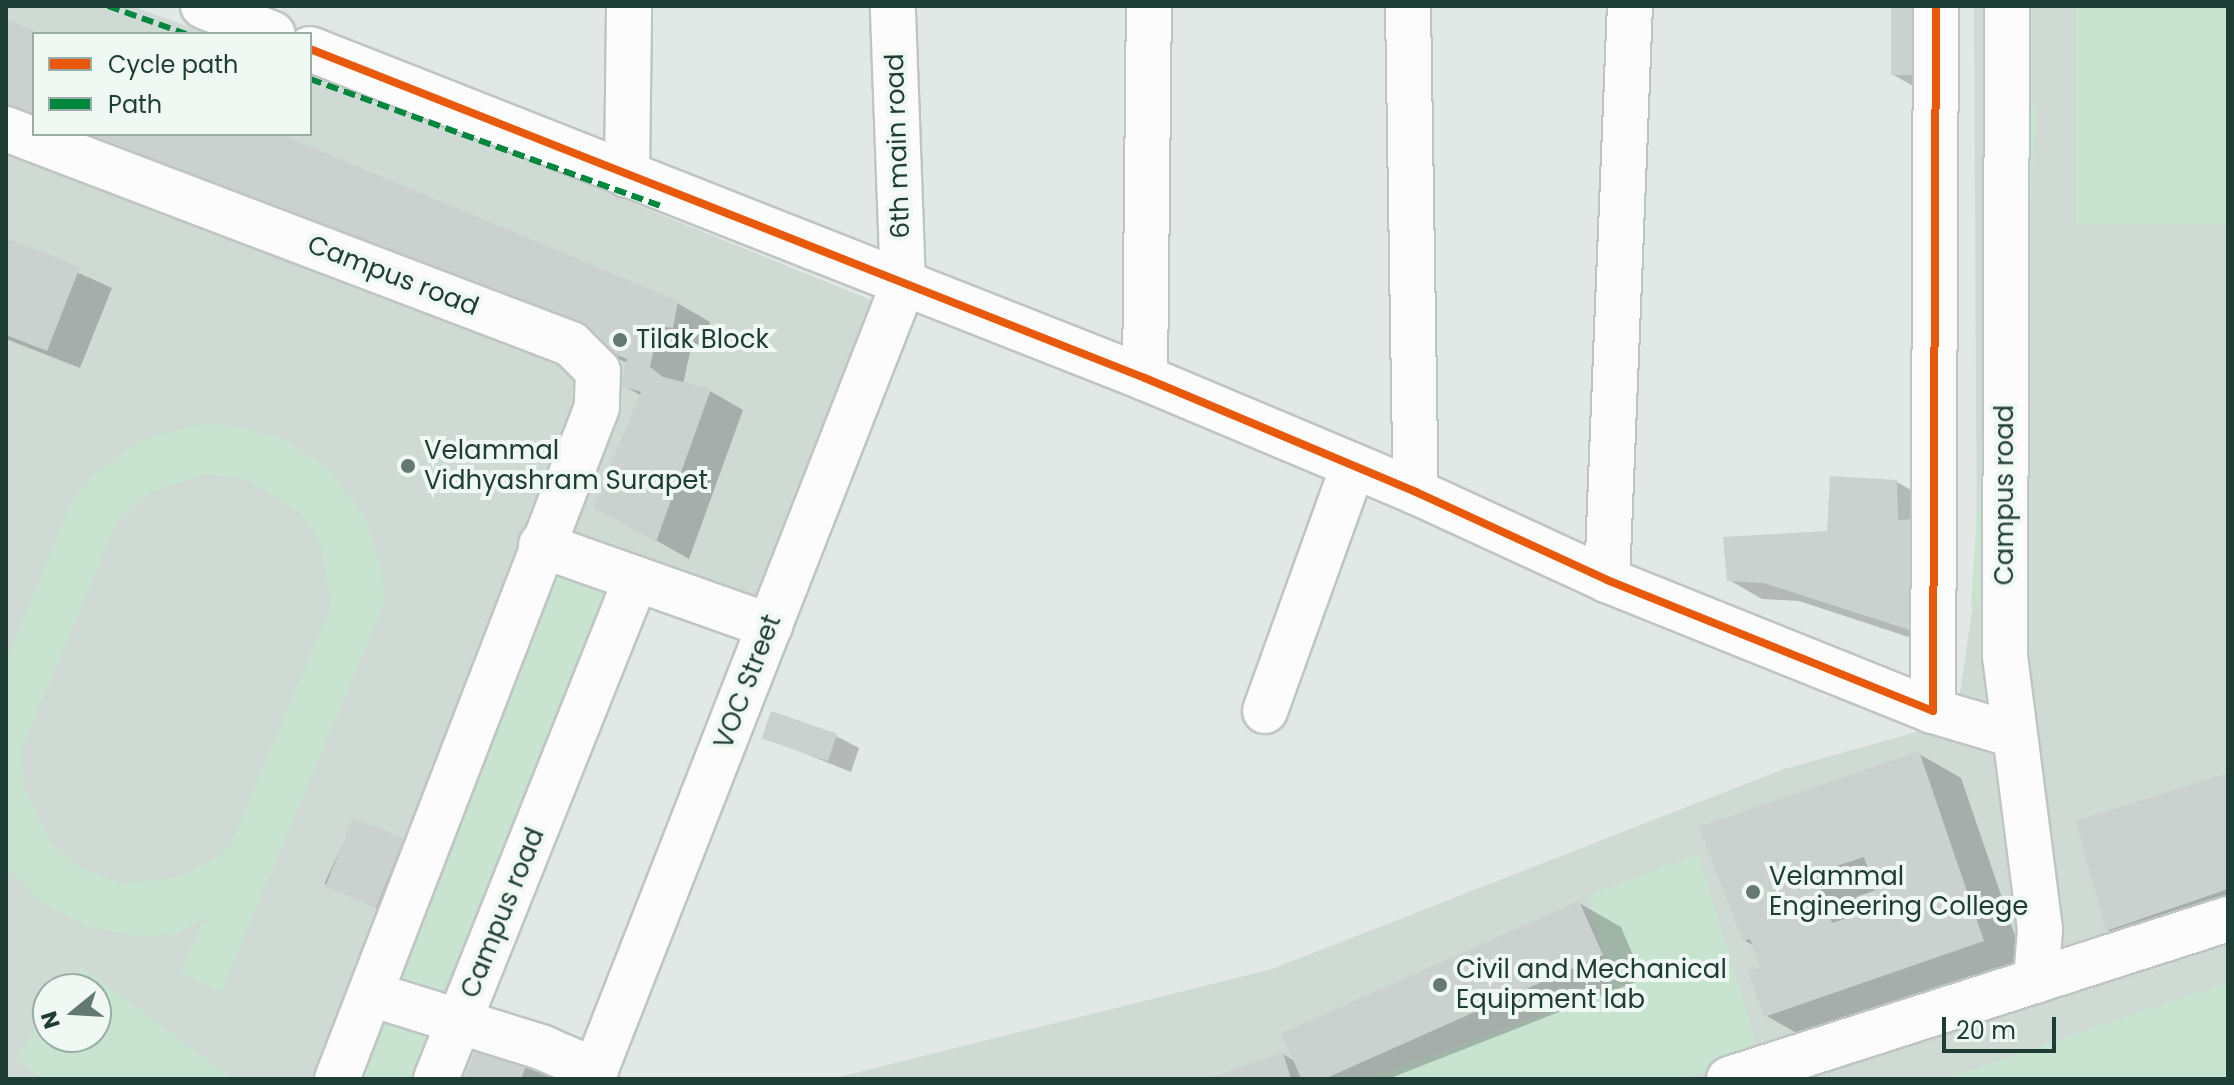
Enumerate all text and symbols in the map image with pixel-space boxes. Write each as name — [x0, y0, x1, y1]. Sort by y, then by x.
legend — [32, 32, 312, 136]
text: Cycle path — [108, 48, 238, 81]
street label: 6th main road — [879, 53, 917, 239]
text: Path — [108, 88, 162, 121]
street label: Campus road — [303, 229, 483, 323]
place label: Tilak Block — [636, 324, 769, 356]
marker: Tilak Block — [611, 331, 629, 349]
street label: Campus road — [1989, 405, 2021, 585]
place label: Velammal Vidhyashram Surapet — [424, 435, 708, 496]
marker: Velammal Vidhyashram Surapet — [399, 457, 417, 475]
street label: VOC Street — [708, 611, 788, 753]
street label: Campus road — [455, 823, 551, 1003]
place label: Velammal Engineering College — [1769, 861, 2028, 922]
marker: Velammal Engineering College — [1744, 883, 1762, 901]
place label: Civil and Mechanical Equipment lab — [1456, 954, 1727, 1016]
north arrow — [32, 973, 112, 1053]
marker: Civil and Mechanical Equipment lab — [1431, 976, 1449, 994]
scale bar — [1946, 1001, 2060, 1051]
text: N — [33, 1007, 68, 1033]
text: 20 m — [1956, 1014, 2016, 1047]

